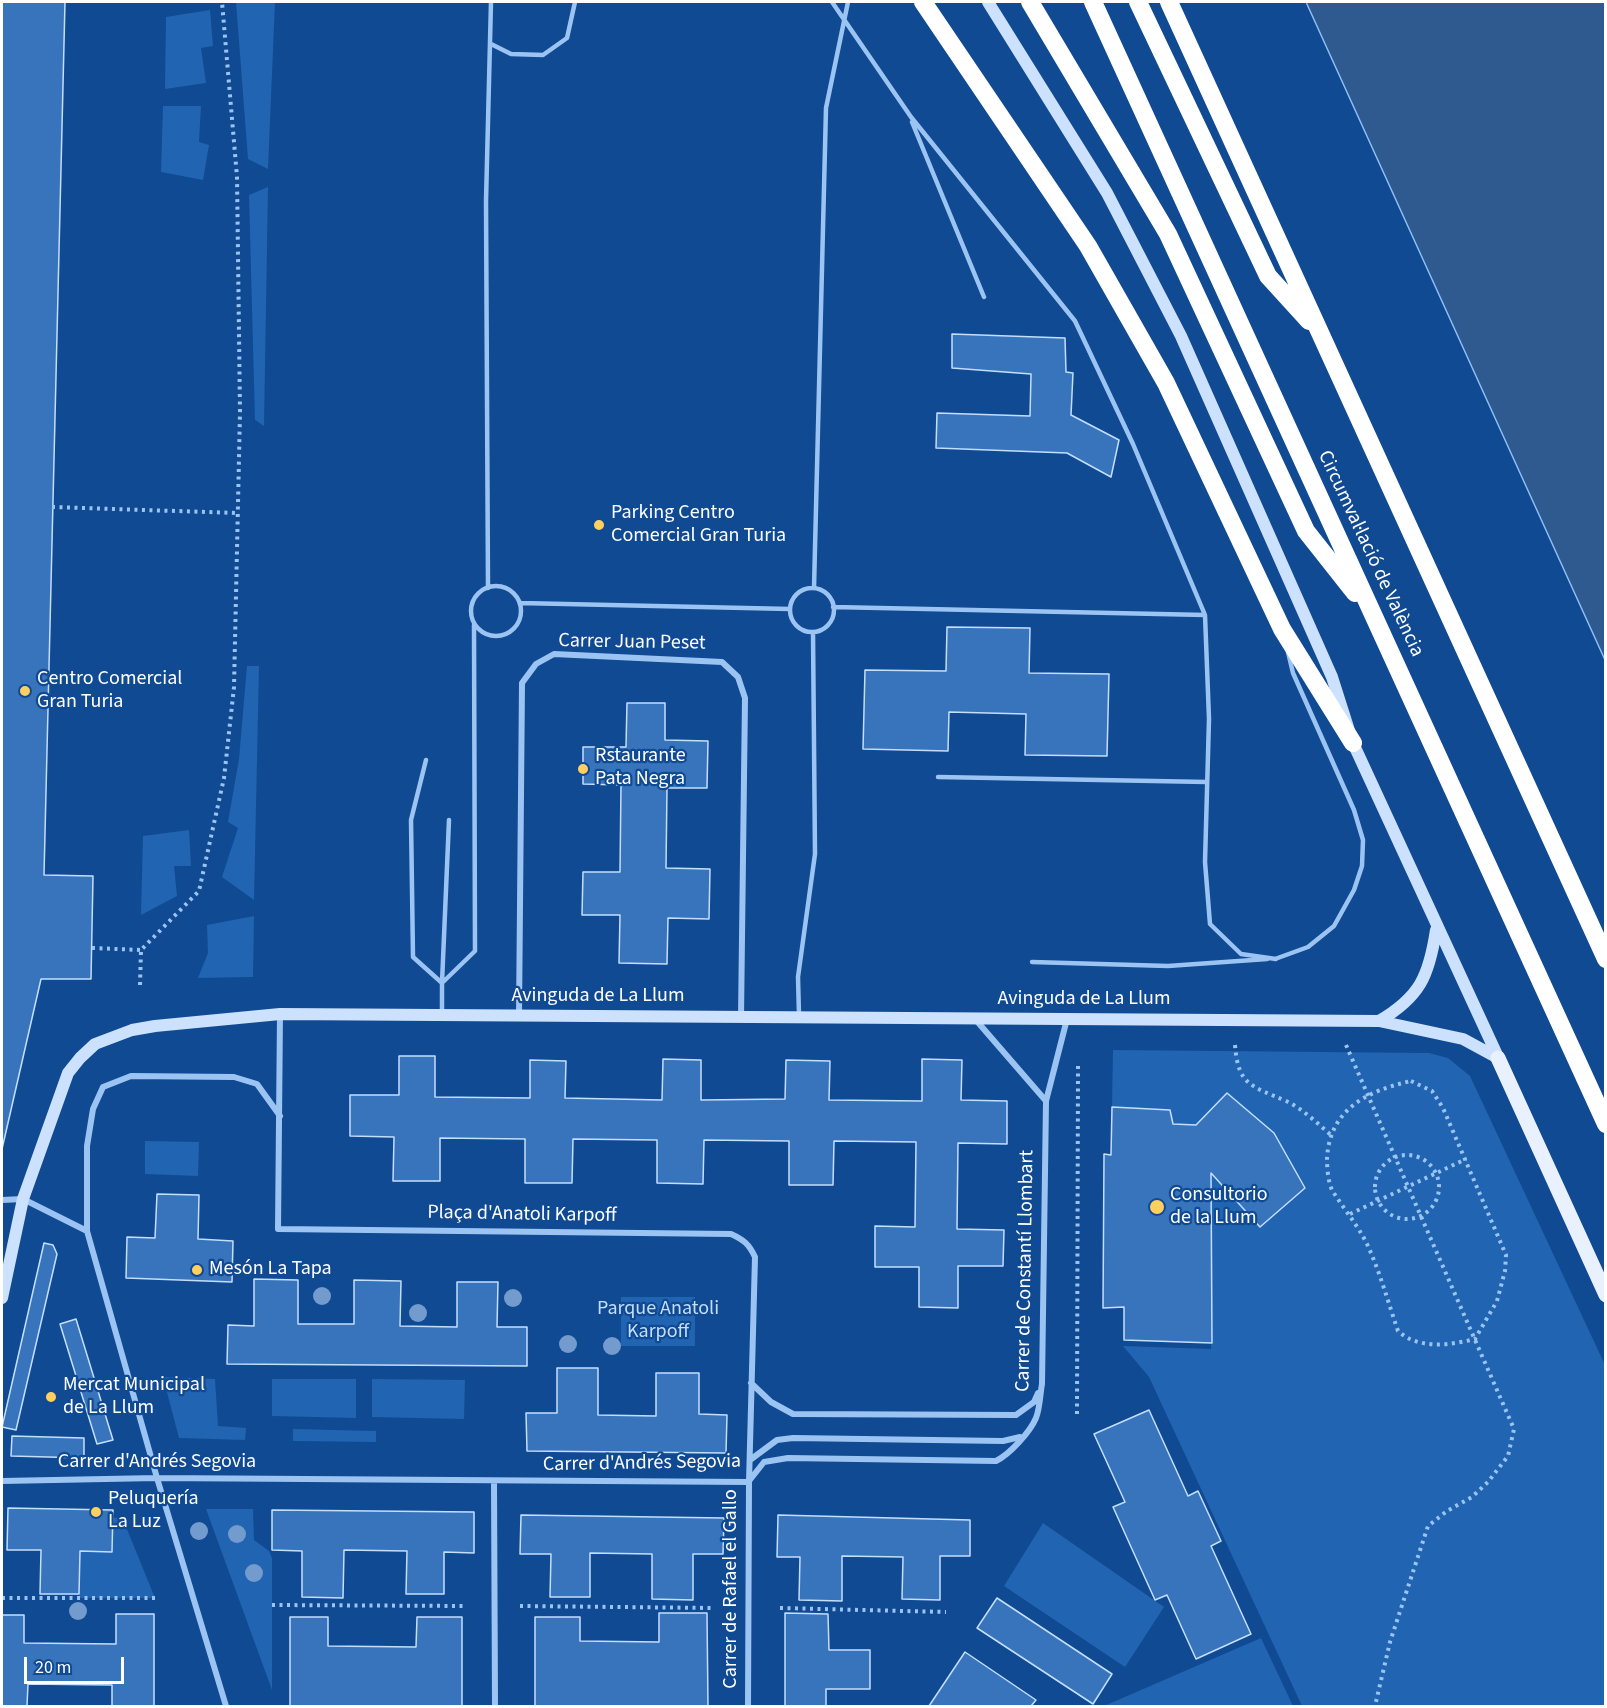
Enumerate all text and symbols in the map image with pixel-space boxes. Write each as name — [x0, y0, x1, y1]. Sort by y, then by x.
street label: Circumval·lació de València — [1312, 447, 1428, 661]
place label: Parking Centro Comercial Gran Turia — [611, 502, 786, 549]
marker: Parking Centro Comercial Gran Turia — [592, 518, 606, 532]
street label: Carrer Juan Peset — [558, 630, 706, 656]
place label: Centro Comercial Gran Turia — [37, 668, 182, 715]
marker: Centro Comercial Gran Turia — [18, 684, 32, 698]
place label: Rstaurante Pata Negra — [595, 745, 686, 792]
marker: Rstaurante Pata Negra — [576, 762, 590, 776]
street label: Avinguda de La Llum — [511, 985, 685, 1009]
street label: Avinguda de La Llum — [997, 988, 1171, 1012]
street label: Carrer de Constantí Llombart — [1012, 1150, 1040, 1392]
place label: Consultorio de la Llum — [1170, 1184, 1268, 1231]
marker: Consultorio de la Llum — [1148, 1198, 1166, 1216]
street label: Plaça d'Anatoli Karpoff — [427, 1201, 617, 1229]
place label: Mesón La Tapa — [209, 1258, 332, 1282]
marker: Mesón La Tapa — [190, 1263, 204, 1277]
park label: Parque Anatoli Karpoff — [597, 1298, 719, 1345]
place label: Mercat Municipal de La Llum — [63, 1374, 205, 1421]
marker: Mercat Municipal de La Llum — [44, 1390, 58, 1404]
street label: Carrer d'Andrés Segovia — [543, 1450, 741, 1478]
street label: Carrer d'Andrés Segovia — [58, 1451, 256, 1475]
place label: Peluquería La Luz — [108, 1488, 199, 1535]
street label: Carrer de Rafael el Gallo — [720, 1489, 744, 1689]
marker: Peluquería La Luz — [89, 1505, 103, 1519]
scale bar — [27, 1645, 128, 1683]
text: 20 m — [35, 1655, 71, 1680]

